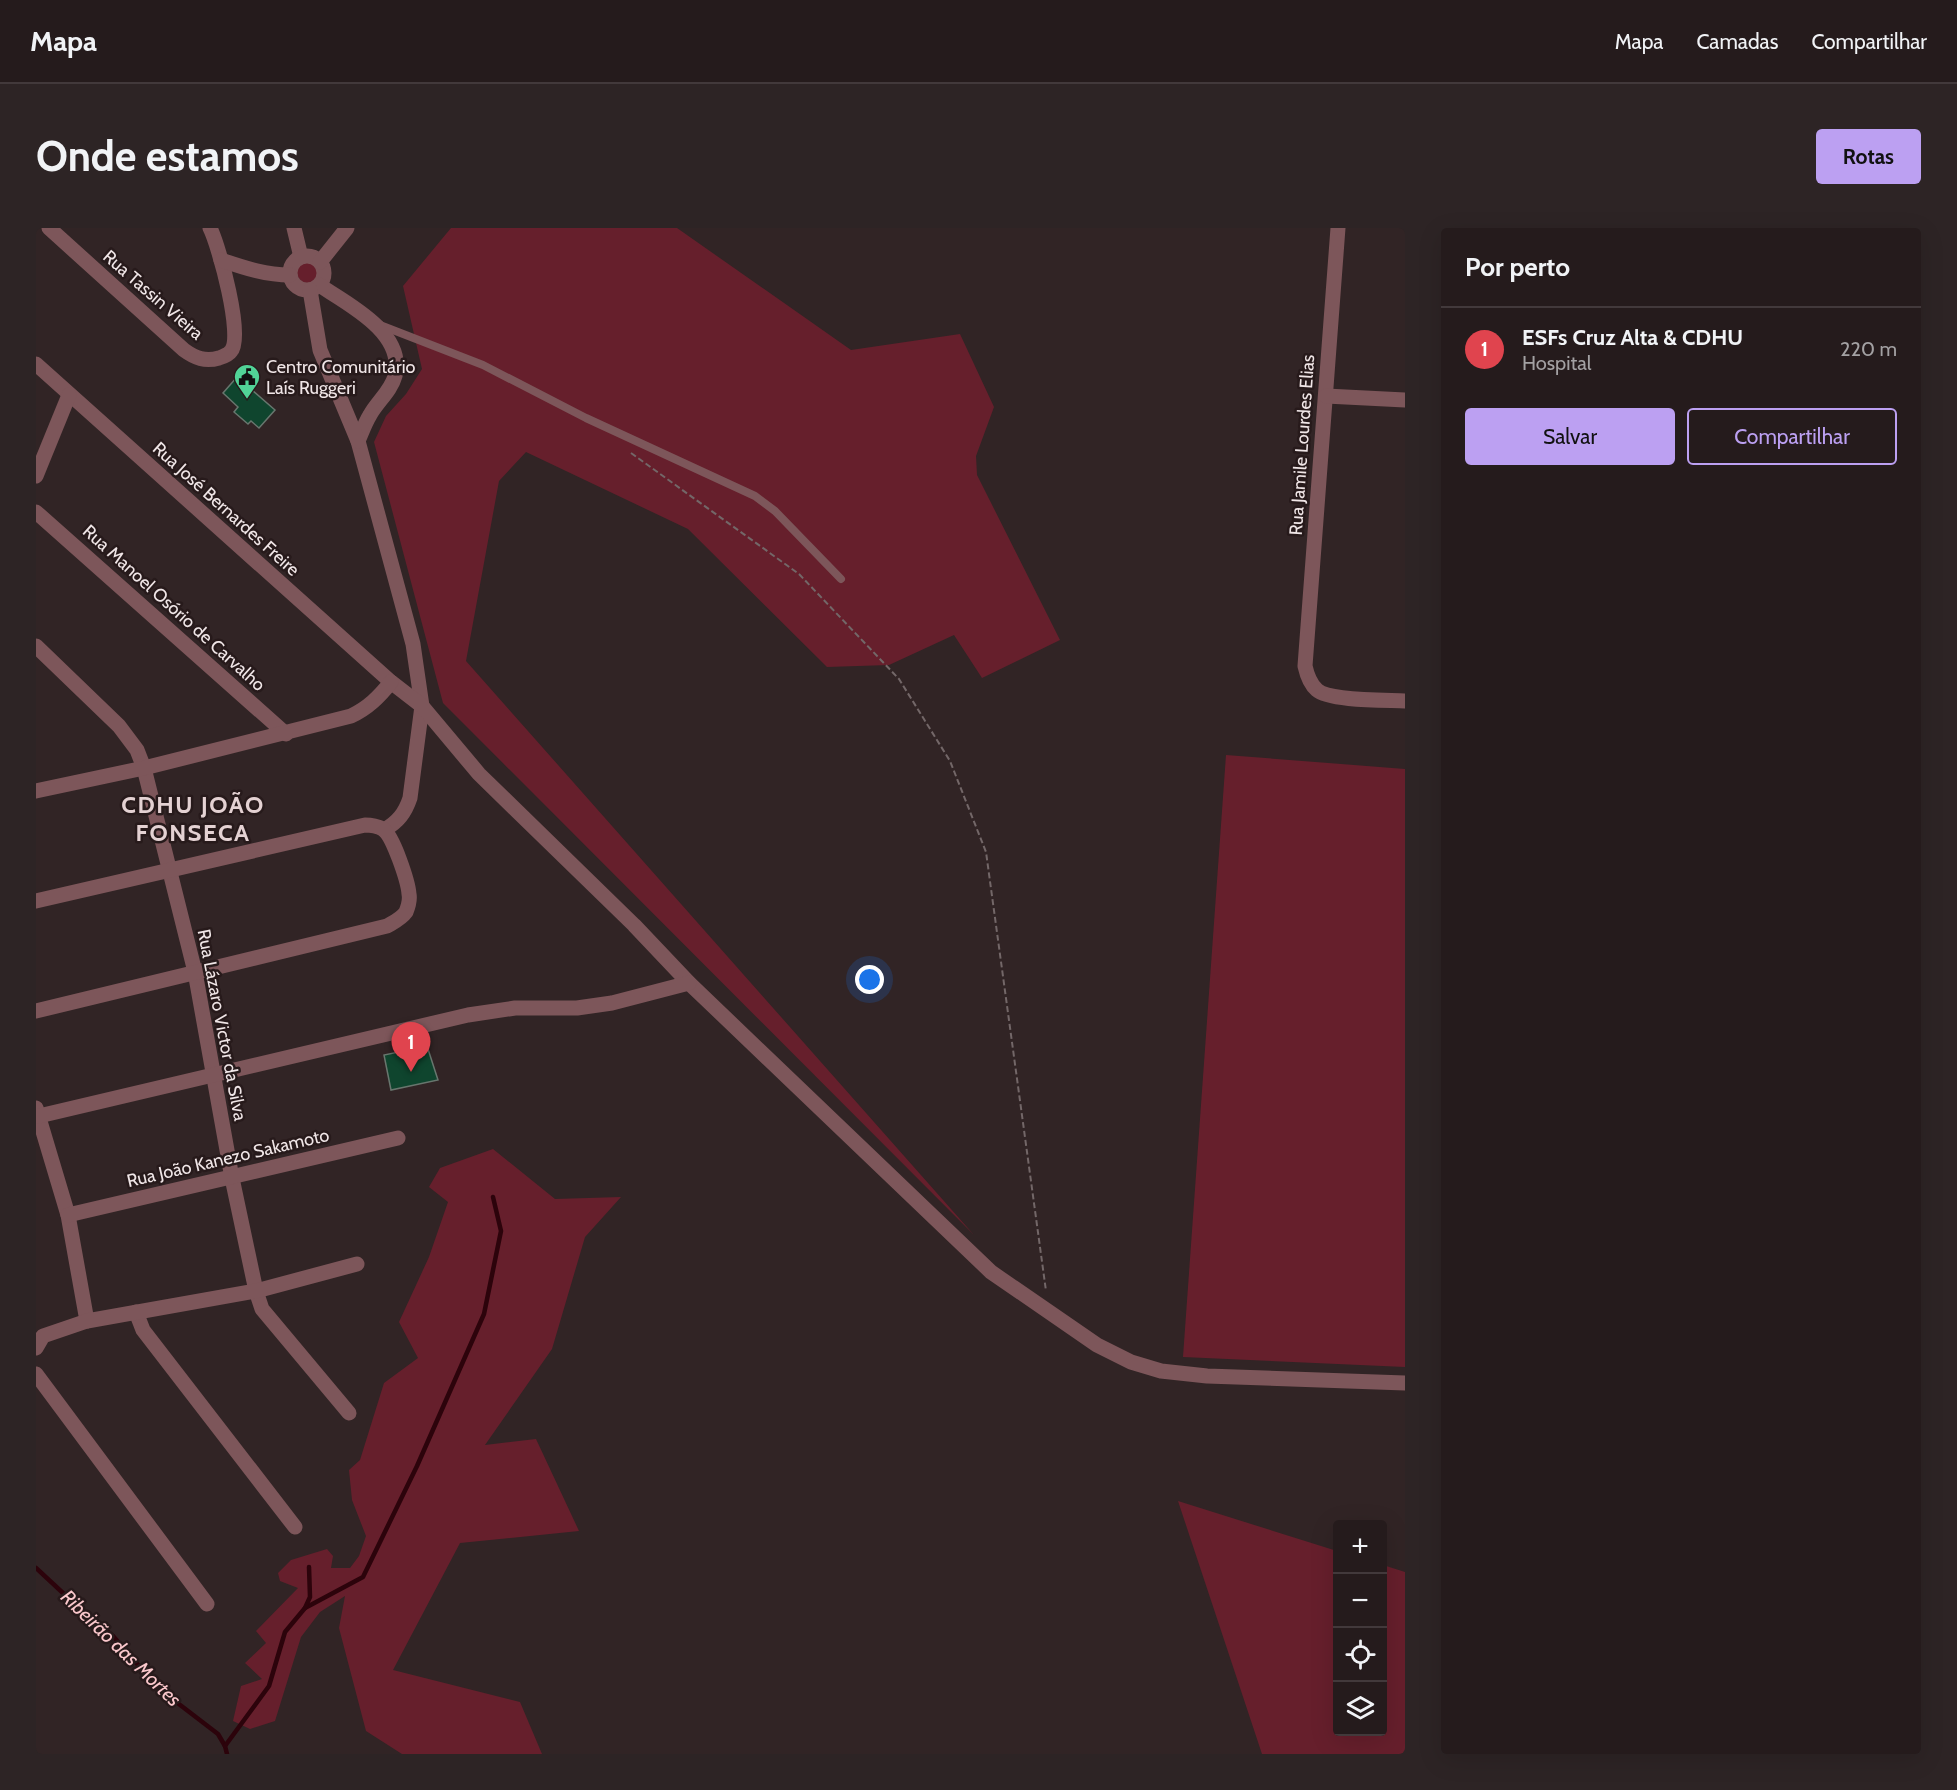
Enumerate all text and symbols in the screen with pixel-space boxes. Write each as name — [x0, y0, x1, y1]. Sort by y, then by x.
text: Mapa — [30, 24, 97, 58]
text: Mapa — [1615, 29, 1663, 54]
text: Camadas — [1696, 29, 1778, 54]
text: Compartilhar — [1811, 29, 1927, 54]
button: Rotas — [1816, 129, 1921, 184]
text: Onde estamos — [36, 130, 299, 182]
street label: Rua Tassin Vieira — [98, 246, 208, 345]
text: Por perto — [1465, 251, 1570, 283]
text: ESFs Cruz Alta & CDHU — [1522, 324, 1743, 351]
text: 1 — [1481, 337, 1488, 361]
text: 220 m — [1840, 337, 1897, 361]
text: Hospital — [1522, 351, 1592, 375]
street label: Rua Jamile Lourdes Elias — [1285, 354, 1319, 536]
place label: Centro Comunitário Laís Ruggeri — [266, 356, 415, 399]
public building icon: Centro Comunitário Laís Ruggeri — [232, 362, 262, 400]
button: Salvar — [1465, 408, 1675, 465]
button: Compartilhar — [1687, 408, 1897, 465]
street label: Rua José Bernardes Freire — [148, 437, 304, 581]
street label: Rua Manoel Osório de Carvalho — [78, 520, 270, 696]
district label: CDHU JOÃO FONSECA — [121, 790, 265, 847]
street label: Rua Lázaro Victor da Silva — [193, 927, 251, 1123]
your location — [855, 965, 884, 994]
pin: 1 — [392, 1022, 430, 1072]
street label: Rua João Kanezo Sakamoto — [125, 1124, 331, 1192]
map controls — [1333, 1520, 1387, 1736]
button: + — [1333, 1520, 1387, 1574]
button: − — [1333, 1574, 1387, 1628]
water label: Ribeirão das Mortes — [56, 1585, 186, 1712]
button: locate — [1333, 1628, 1387, 1682]
button: layers — [1333, 1682, 1387, 1736]

